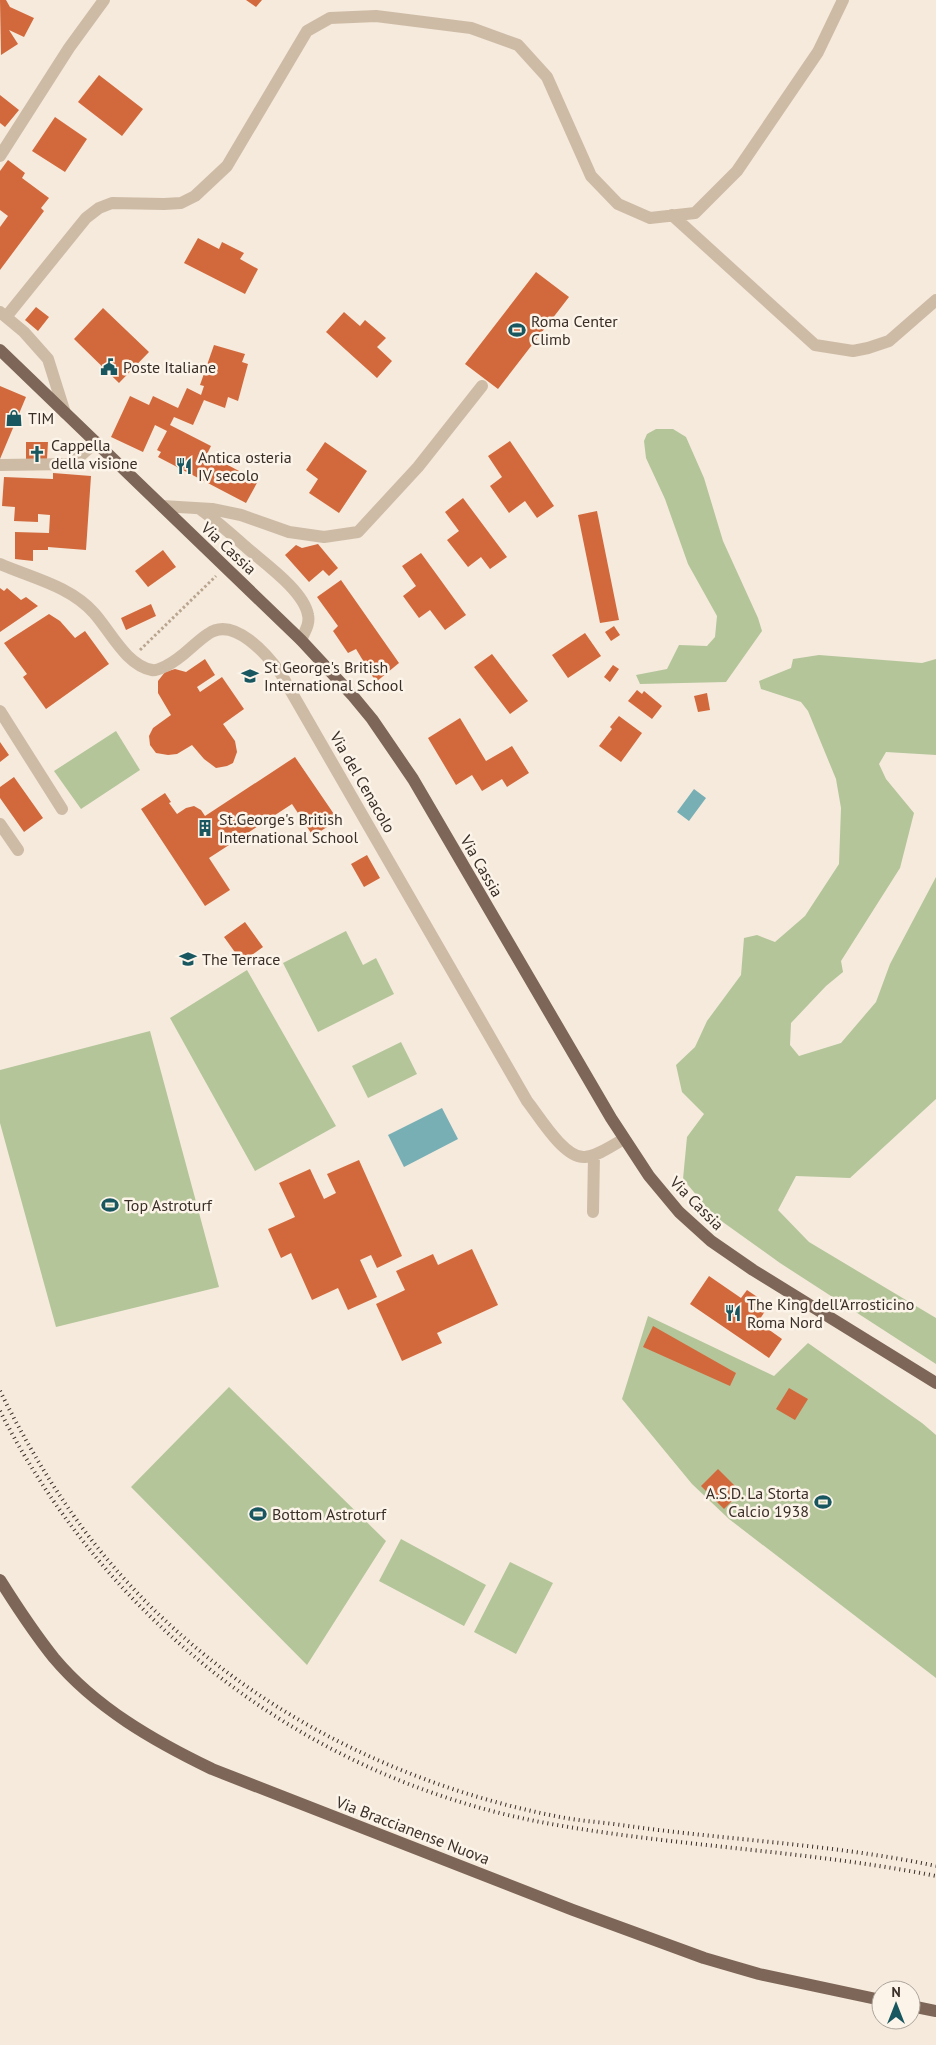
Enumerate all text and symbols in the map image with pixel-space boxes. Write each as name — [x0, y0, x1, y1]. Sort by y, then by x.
place label: Roma Center Climb — [531, 311, 618, 349]
sports icon: Roma Center Climb — [507, 320, 527, 340]
public building icon: Poste Italiane — [99, 357, 119, 377]
place label: Poste Italiane — [123, 357, 216, 377]
shop icon: TIM — [4, 408, 24, 428]
place label: TIM — [28, 408, 54, 428]
place label: Cappella della visione — [51, 435, 138, 473]
church icon: Cappella della visione — [27, 444, 47, 464]
place label: Antica osteria IV secolo — [198, 447, 292, 485]
restaurant icon: Antica osteria IV secolo — [174, 456, 194, 476]
street label: Via Cassia — [197, 517, 261, 579]
place label: St George's British International School — [264, 657, 403, 695]
school or university icon: St George's British International School — [240, 666, 260, 686]
street label: Via del Cenacolo — [326, 727, 400, 836]
place label: St.George's British International School — [219, 809, 358, 847]
building icon: St.George's British International School — [195, 818, 215, 838]
street label: Via Cassia — [456, 831, 508, 900]
school or university icon: The Terrace — [178, 949, 198, 969]
place label: The Terrace — [202, 949, 280, 969]
street label: Via Cassia — [665, 1171, 728, 1234]
sports icon: Top Astroturf — [100, 1195, 120, 1215]
place label: Top Astroturf — [124, 1195, 213, 1215]
place label: The King dell'Arrosticino Roma Nord — [747, 1294, 914, 1332]
restaurant icon: The King dell'Arrosticino Roma Nord — [723, 1303, 743, 1323]
place label: A.S.D. La Storta Calcio 1938 — [706, 1483, 809, 1521]
sports icon: A.S.D. La Storta Calcio 1938 — [813, 1492, 833, 1512]
sports icon: Bottom Astroturf — [248, 1504, 268, 1524]
place label: Bottom Astroturf — [272, 1504, 387, 1524]
street label: Via Braccianense Nuova — [332, 1791, 493, 1869]
north arrow — [871, 1980, 921, 2030]
text: N — [891, 1983, 901, 2001]

